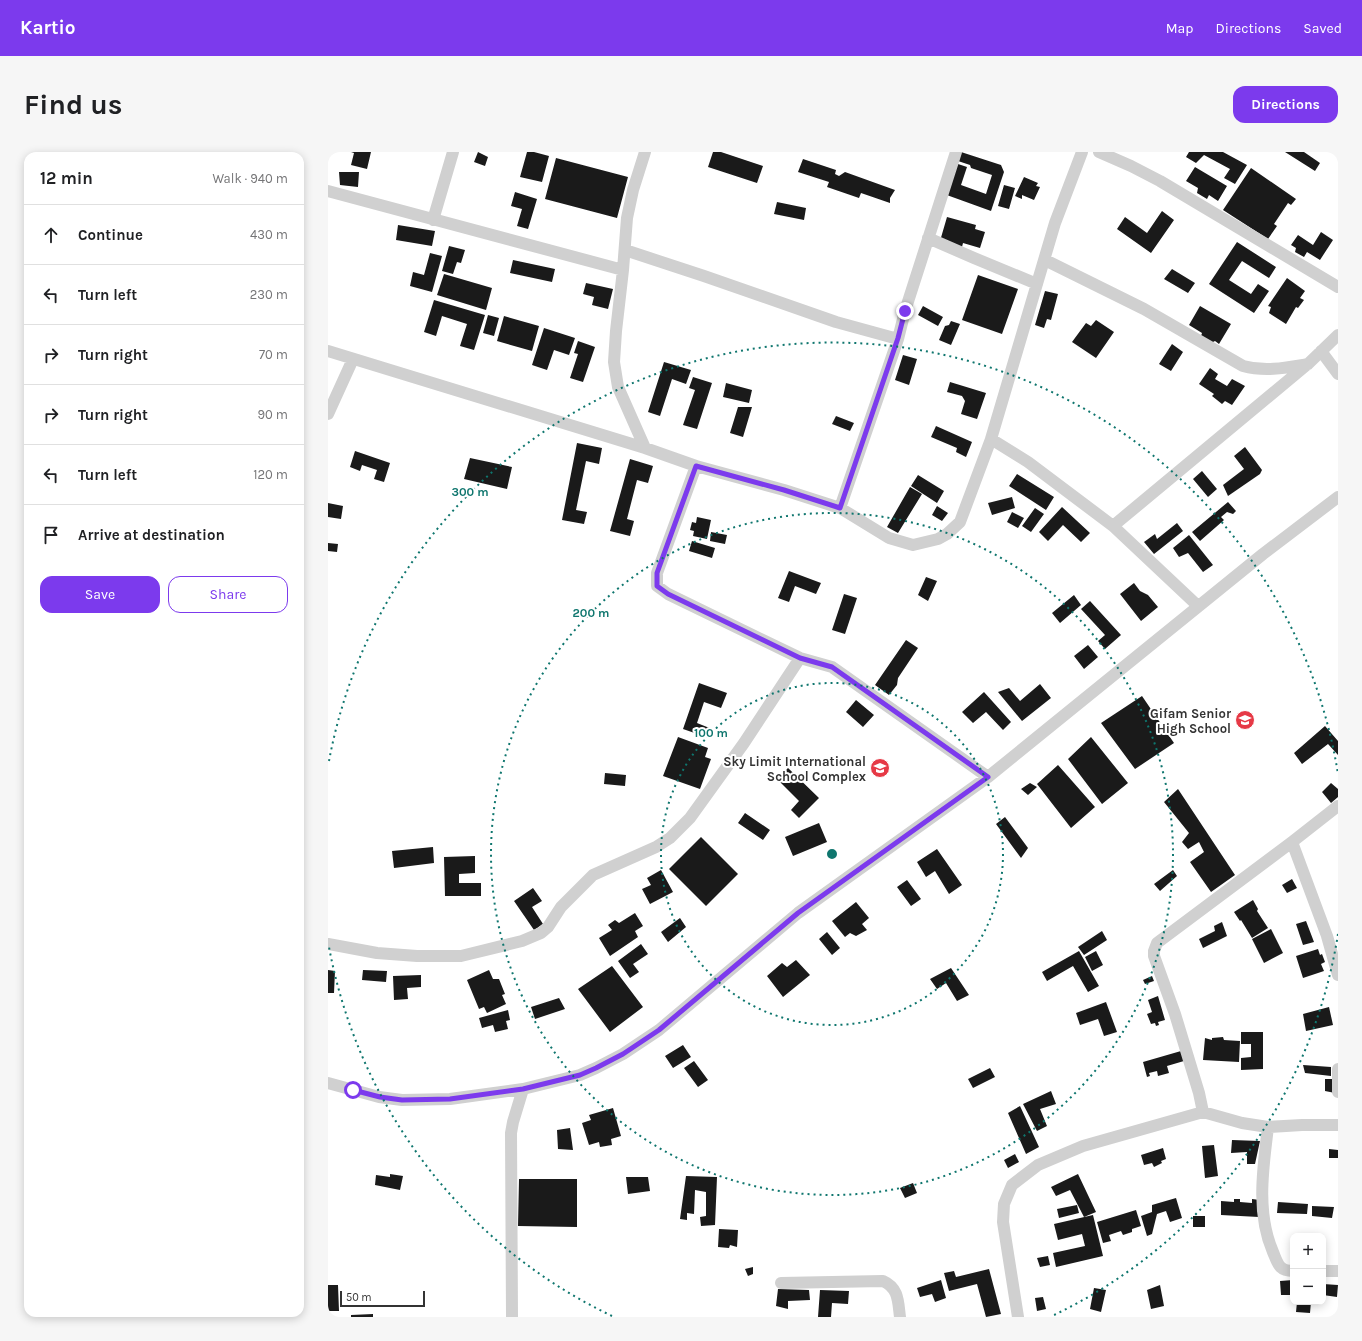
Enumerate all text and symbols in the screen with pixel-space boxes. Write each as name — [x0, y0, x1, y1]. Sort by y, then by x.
text: Kartio — [20, 17, 75, 39]
text: Map — [1166, 20, 1194, 37]
text: Directions — [1216, 20, 1281, 37]
text: Saved — [1303, 20, 1342, 37]
button: Directions — [1233, 86, 1338, 123]
text: Find us — [24, 88, 123, 121]
text: 12 min — [40, 168, 93, 188]
text: Walk · 940 m — [212, 171, 288, 186]
icon: ahead — [40, 224, 62, 246]
text: Continue — [78, 226, 143, 244]
text: 430 m — [250, 227, 288, 242]
icon: left — [40, 284, 62, 306]
text: Turn left — [78, 286, 137, 304]
text: 230 m — [250, 287, 288, 302]
route end — [896, 302, 914, 320]
icon: right — [40, 344, 62, 366]
text: Turn right — [78, 346, 148, 364]
text: 70 m — [259, 347, 288, 362]
icon: right — [40, 404, 62, 426]
text: Turn right — [78, 406, 148, 424]
text: 90 m — [257, 407, 288, 422]
icon: left — [40, 464, 62, 486]
text: Turn left — [78, 466, 137, 484]
text: 120 m — [253, 467, 288, 482]
text: 300 m — [451, 485, 489, 499]
icon: arrive — [40, 524, 62, 546]
text: Arrive at destination — [78, 526, 225, 544]
button: Save — [40, 576, 160, 613]
button: Share — [168, 576, 288, 613]
text: 200 m — [573, 606, 609, 620]
place label: Gifam Senior High School — [1150, 706, 1232, 736]
school or university icon: Gifam Senior High School — [1234, 709, 1256, 731]
text: 100 m — [694, 726, 728, 740]
place label: Sky Limit International School Complex — [723, 754, 866, 784]
school or university icon: Sky Limit International School Complex — [869, 757, 891, 779]
centre of rings — [825, 847, 839, 861]
route start — [344, 1081, 362, 1099]
map controls — [1290, 1233, 1326, 1305]
button: + — [1290, 1233, 1326, 1269]
button: − — [1290, 1269, 1326, 1305]
scale bar — [340, 1289, 425, 1308]
text: 50 m — [346, 1291, 372, 1304]

